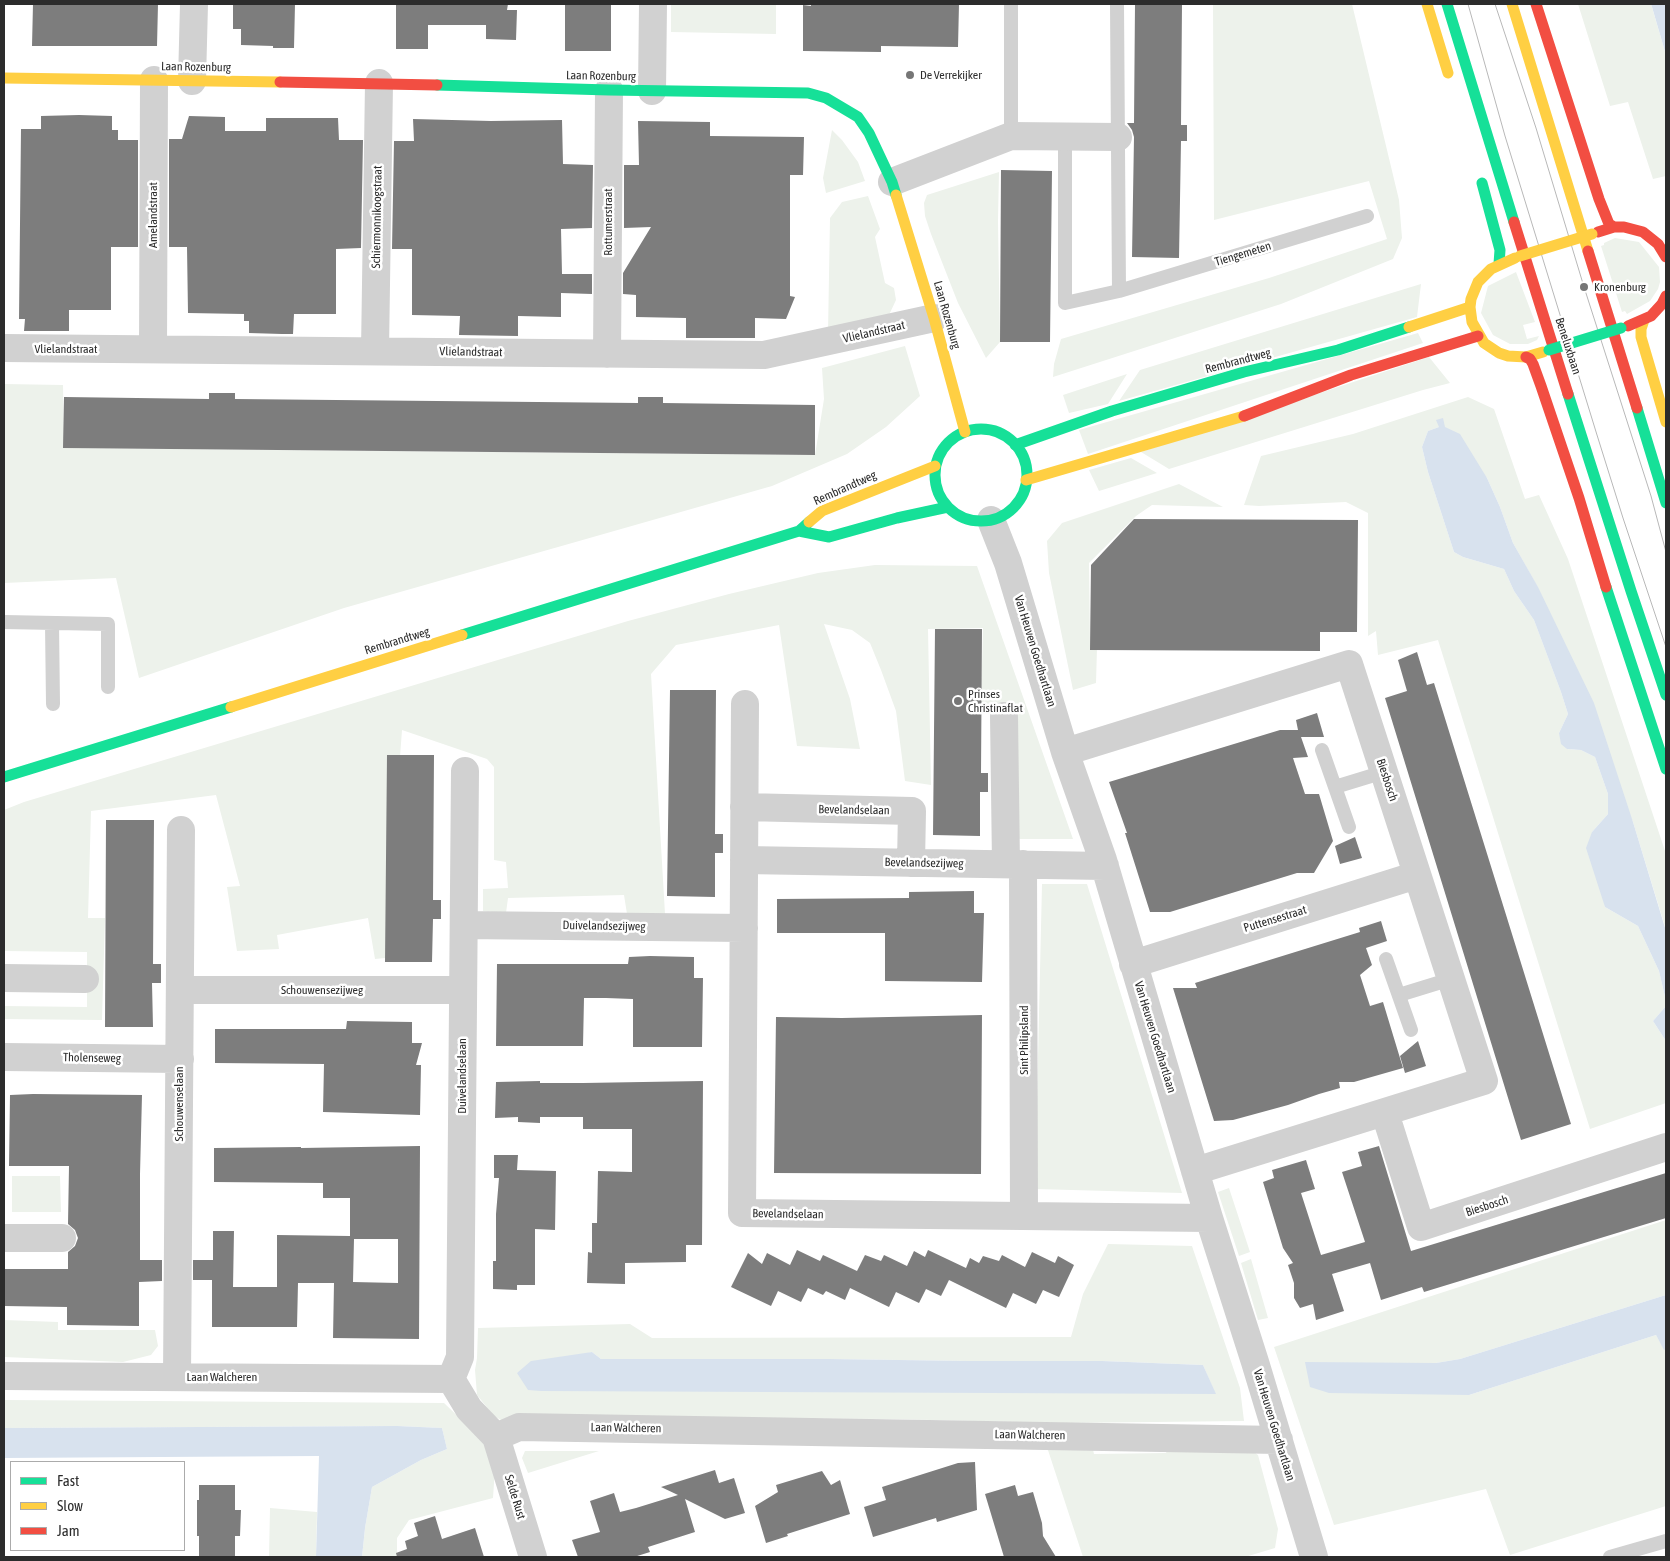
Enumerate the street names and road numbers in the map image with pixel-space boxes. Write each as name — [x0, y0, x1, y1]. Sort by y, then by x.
street label: Laan Rozenburg — [161, 59, 231, 75]
street label: Laan Rozenburg — [566, 68, 636, 84]
street label: Schiermonnikoogstraat — [369, 165, 385, 269]
street label: Amelandstraat — [146, 182, 160, 248]
street label: Rottumerstraat — [601, 188, 615, 256]
street label: Tiengemeten — [1213, 239, 1273, 269]
street label: Laan Rozenburg — [930, 279, 964, 351]
street label: Beneluxbaan — [1552, 316, 1584, 376]
street label: Vlielandstraat — [842, 318, 906, 346]
street label: Vlielandstraat — [34, 342, 98, 356]
street label: Vlielandstraat — [439, 344, 503, 360]
street label: Rembrandtweg — [1204, 345, 1272, 377]
street label: Rembrandtweg — [811, 468, 879, 508]
street label: Van Heuven Goedhartlaan — [1011, 593, 1059, 709]
street label: Rembrandtweg — [363, 624, 431, 658]
street label: Biesbosch — [1373, 757, 1401, 803]
street label: Bevelandselaan — [818, 802, 890, 818]
street label: Bevelandsezijweg — [885, 855, 963, 871]
street label: Puttensestraat — [1242, 903, 1308, 935]
street label: Duivelandsezijweg — [562, 918, 646, 934]
street label: Van Heuven Goedhartlaan — [1131, 979, 1179, 1095]
street label: Schouwensezijweg — [281, 983, 363, 997]
street label: Sint Philipsland — [1017, 1005, 1031, 1075]
street label: Duivelandselaan — [455, 1038, 469, 1114]
street label: Tholenseweg — [63, 1050, 121, 1066]
street label: Schouwenselaan — [172, 1067, 186, 1141]
street label: Biesbosch — [1464, 1192, 1510, 1220]
street label: Bevelandselaan — [752, 1206, 824, 1222]
street label: Van Heuven Goedhartlaan — [1250, 1367, 1298, 1483]
street label: Laan Walcheren — [187, 1370, 257, 1384]
street label: Laan Walcheren — [590, 1420, 662, 1436]
street label: Laan Walcheren — [994, 1427, 1066, 1443]
street label: Selde Rust — [501, 1473, 529, 1521]

